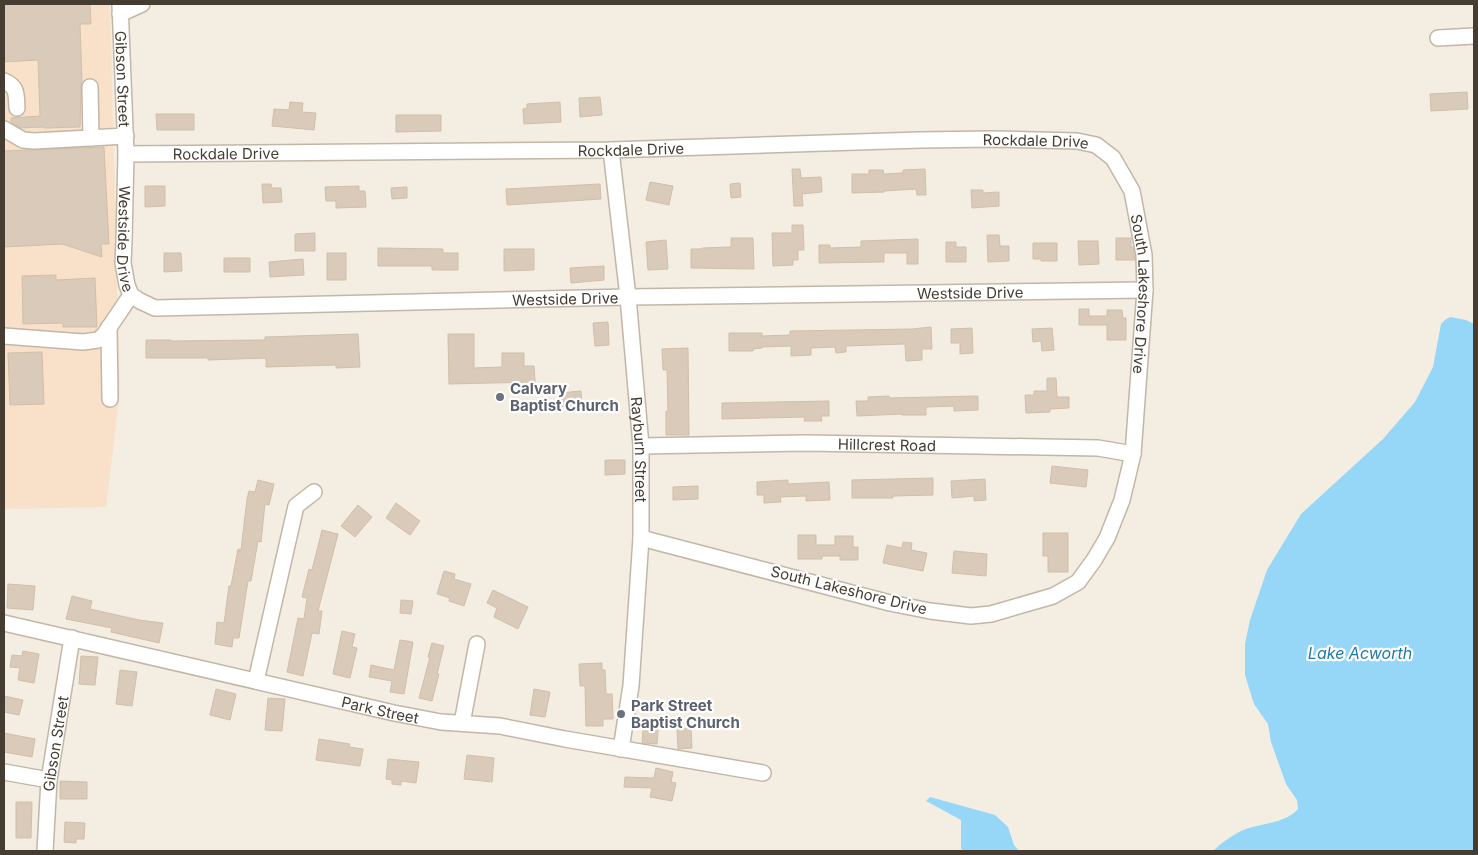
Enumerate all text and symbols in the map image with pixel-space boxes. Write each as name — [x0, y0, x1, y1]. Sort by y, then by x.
street label: Gibson Street — [112, 30, 134, 128]
street label: Rockdale Drive — [982, 129, 1091, 153]
street label: Rockdale Drive — [578, 138, 684, 160]
street label: Rockdale Drive — [173, 143, 279, 163]
street label: Westside Drive — [113, 185, 138, 295]
street label: South Lakeshore Drive — [1127, 212, 1155, 374]
street label: Westside Drive — [917, 282, 1024, 303]
street label: Westside Drive — [512, 288, 619, 309]
place label: Calvary Baptist Church — [510, 379, 619, 415]
marker: Calvary Baptist Church — [494, 391, 506, 403]
street label: Rayburn Street — [627, 396, 651, 502]
street label: Hillcrest Road — [838, 434, 936, 455]
street label: South Lakeshore Drive — [769, 561, 929, 619]
water label: Lake Acworth — [1308, 643, 1412, 663]
street label: Park Street — [340, 692, 421, 727]
street label: Gibson Street — [39, 694, 72, 792]
place label: Park Street Baptist Church — [631, 696, 740, 732]
marker: Park Street Baptist Church — [615, 708, 627, 720]

